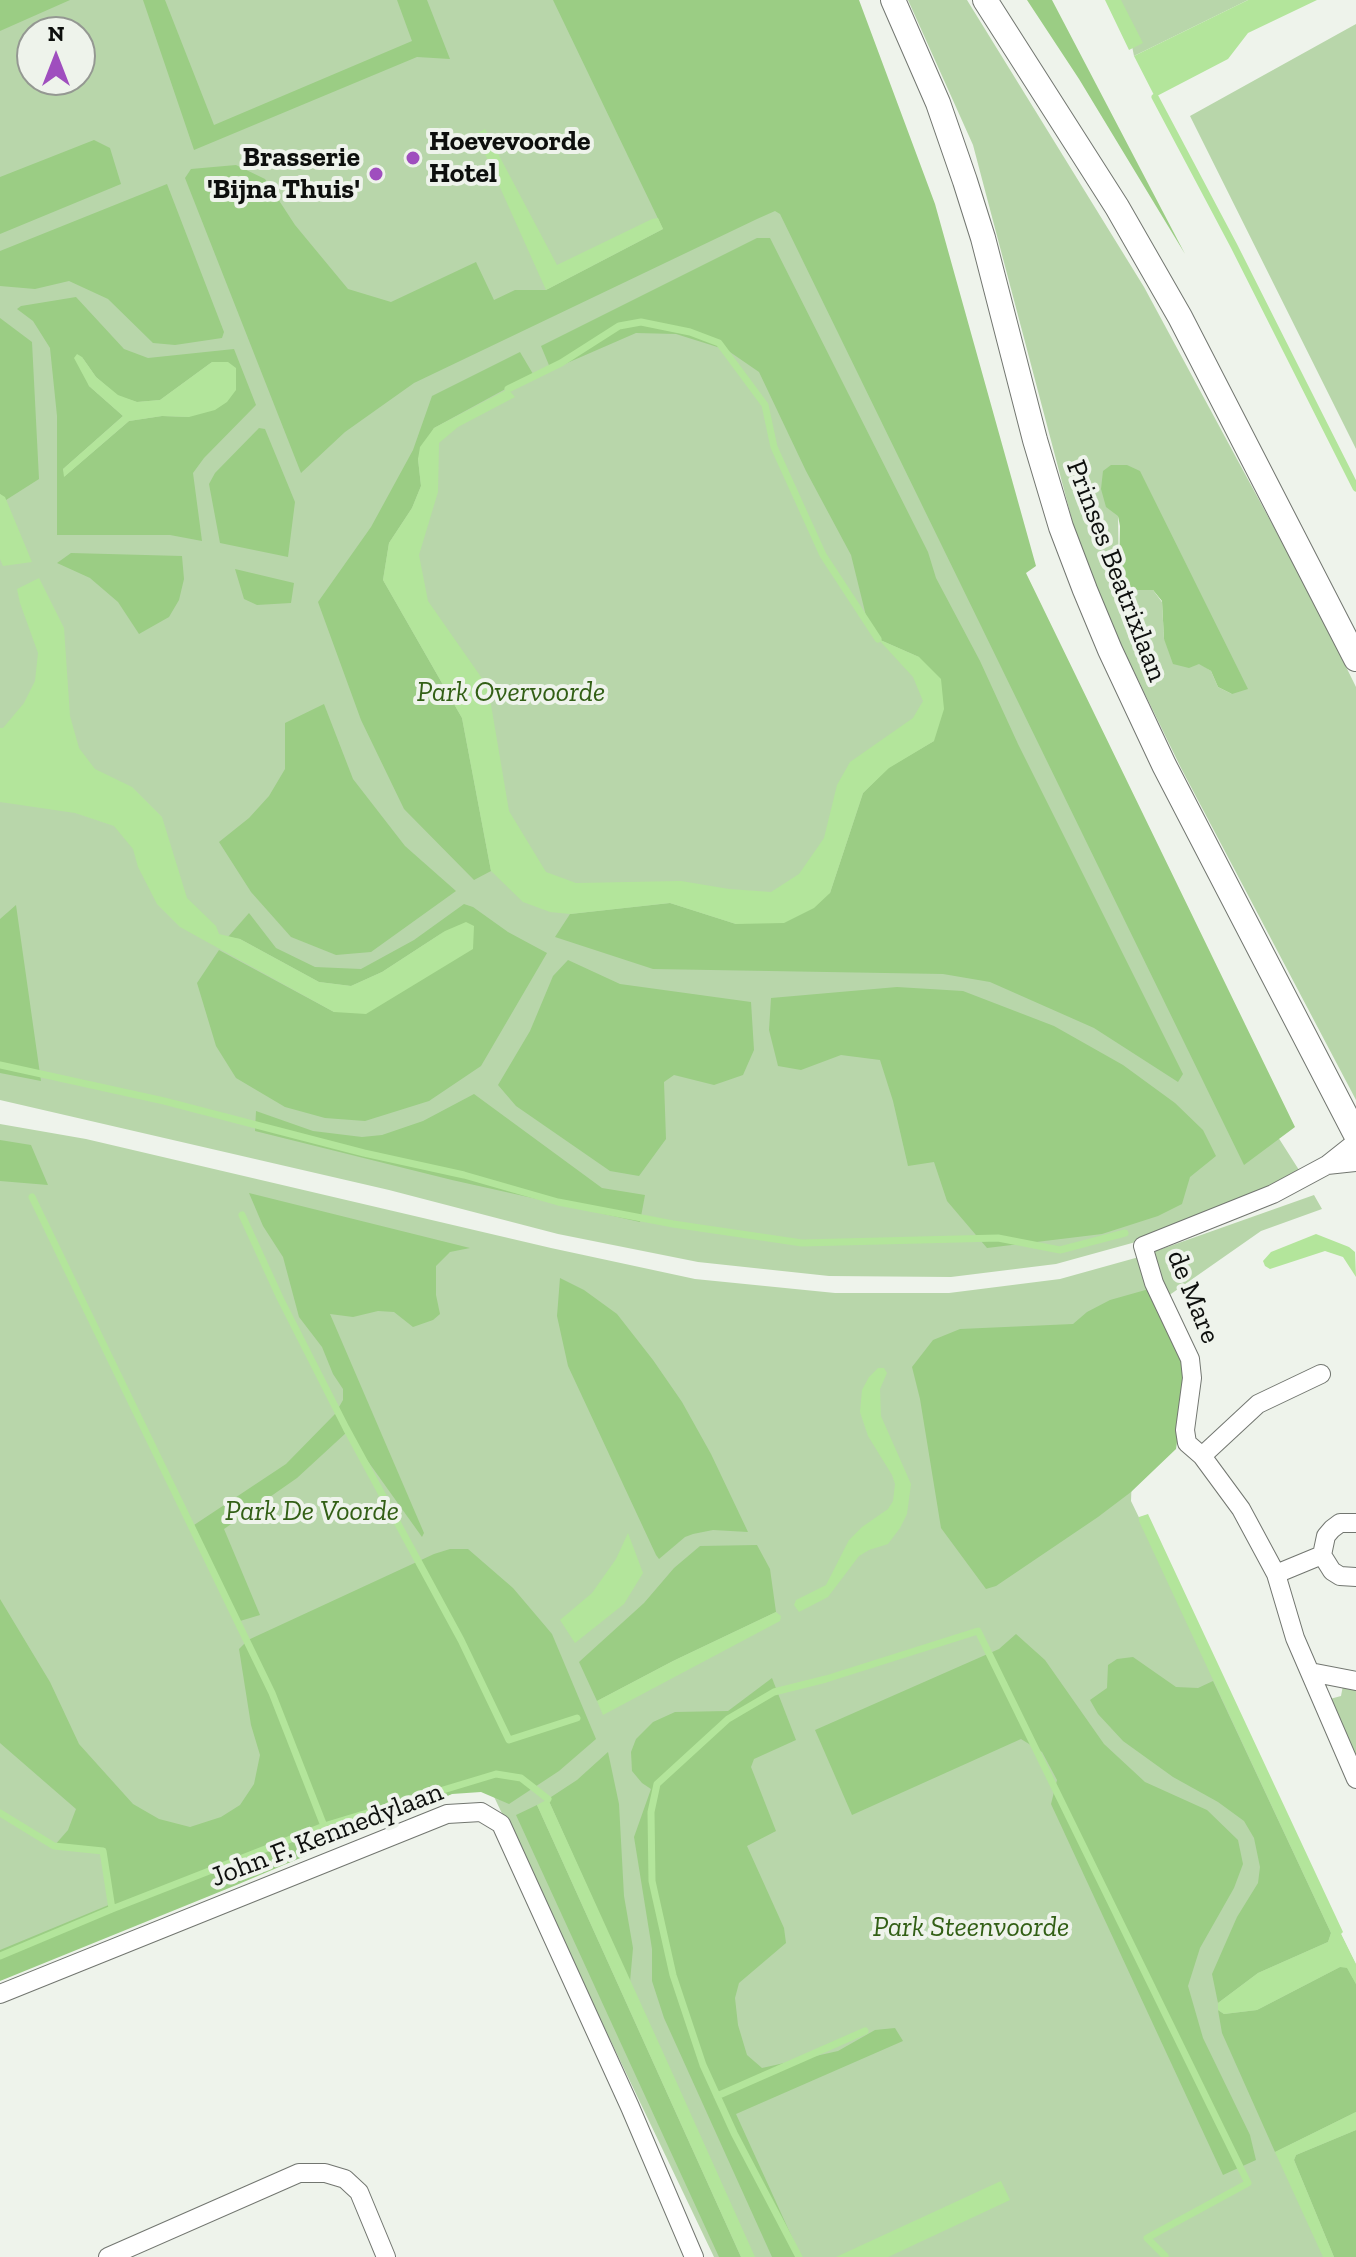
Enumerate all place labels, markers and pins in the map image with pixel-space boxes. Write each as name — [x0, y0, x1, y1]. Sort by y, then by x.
place label: Hoevevoorde Hotel — [429, 125, 590, 191]
place label: Brasserie 'Bijna Thuis' — [207, 141, 360, 207]
marker: Hoevevoorde Hotel — [404, 149, 422, 167]
marker: Brasserie 'Bijna Thuis' — [367, 165, 385, 183]

